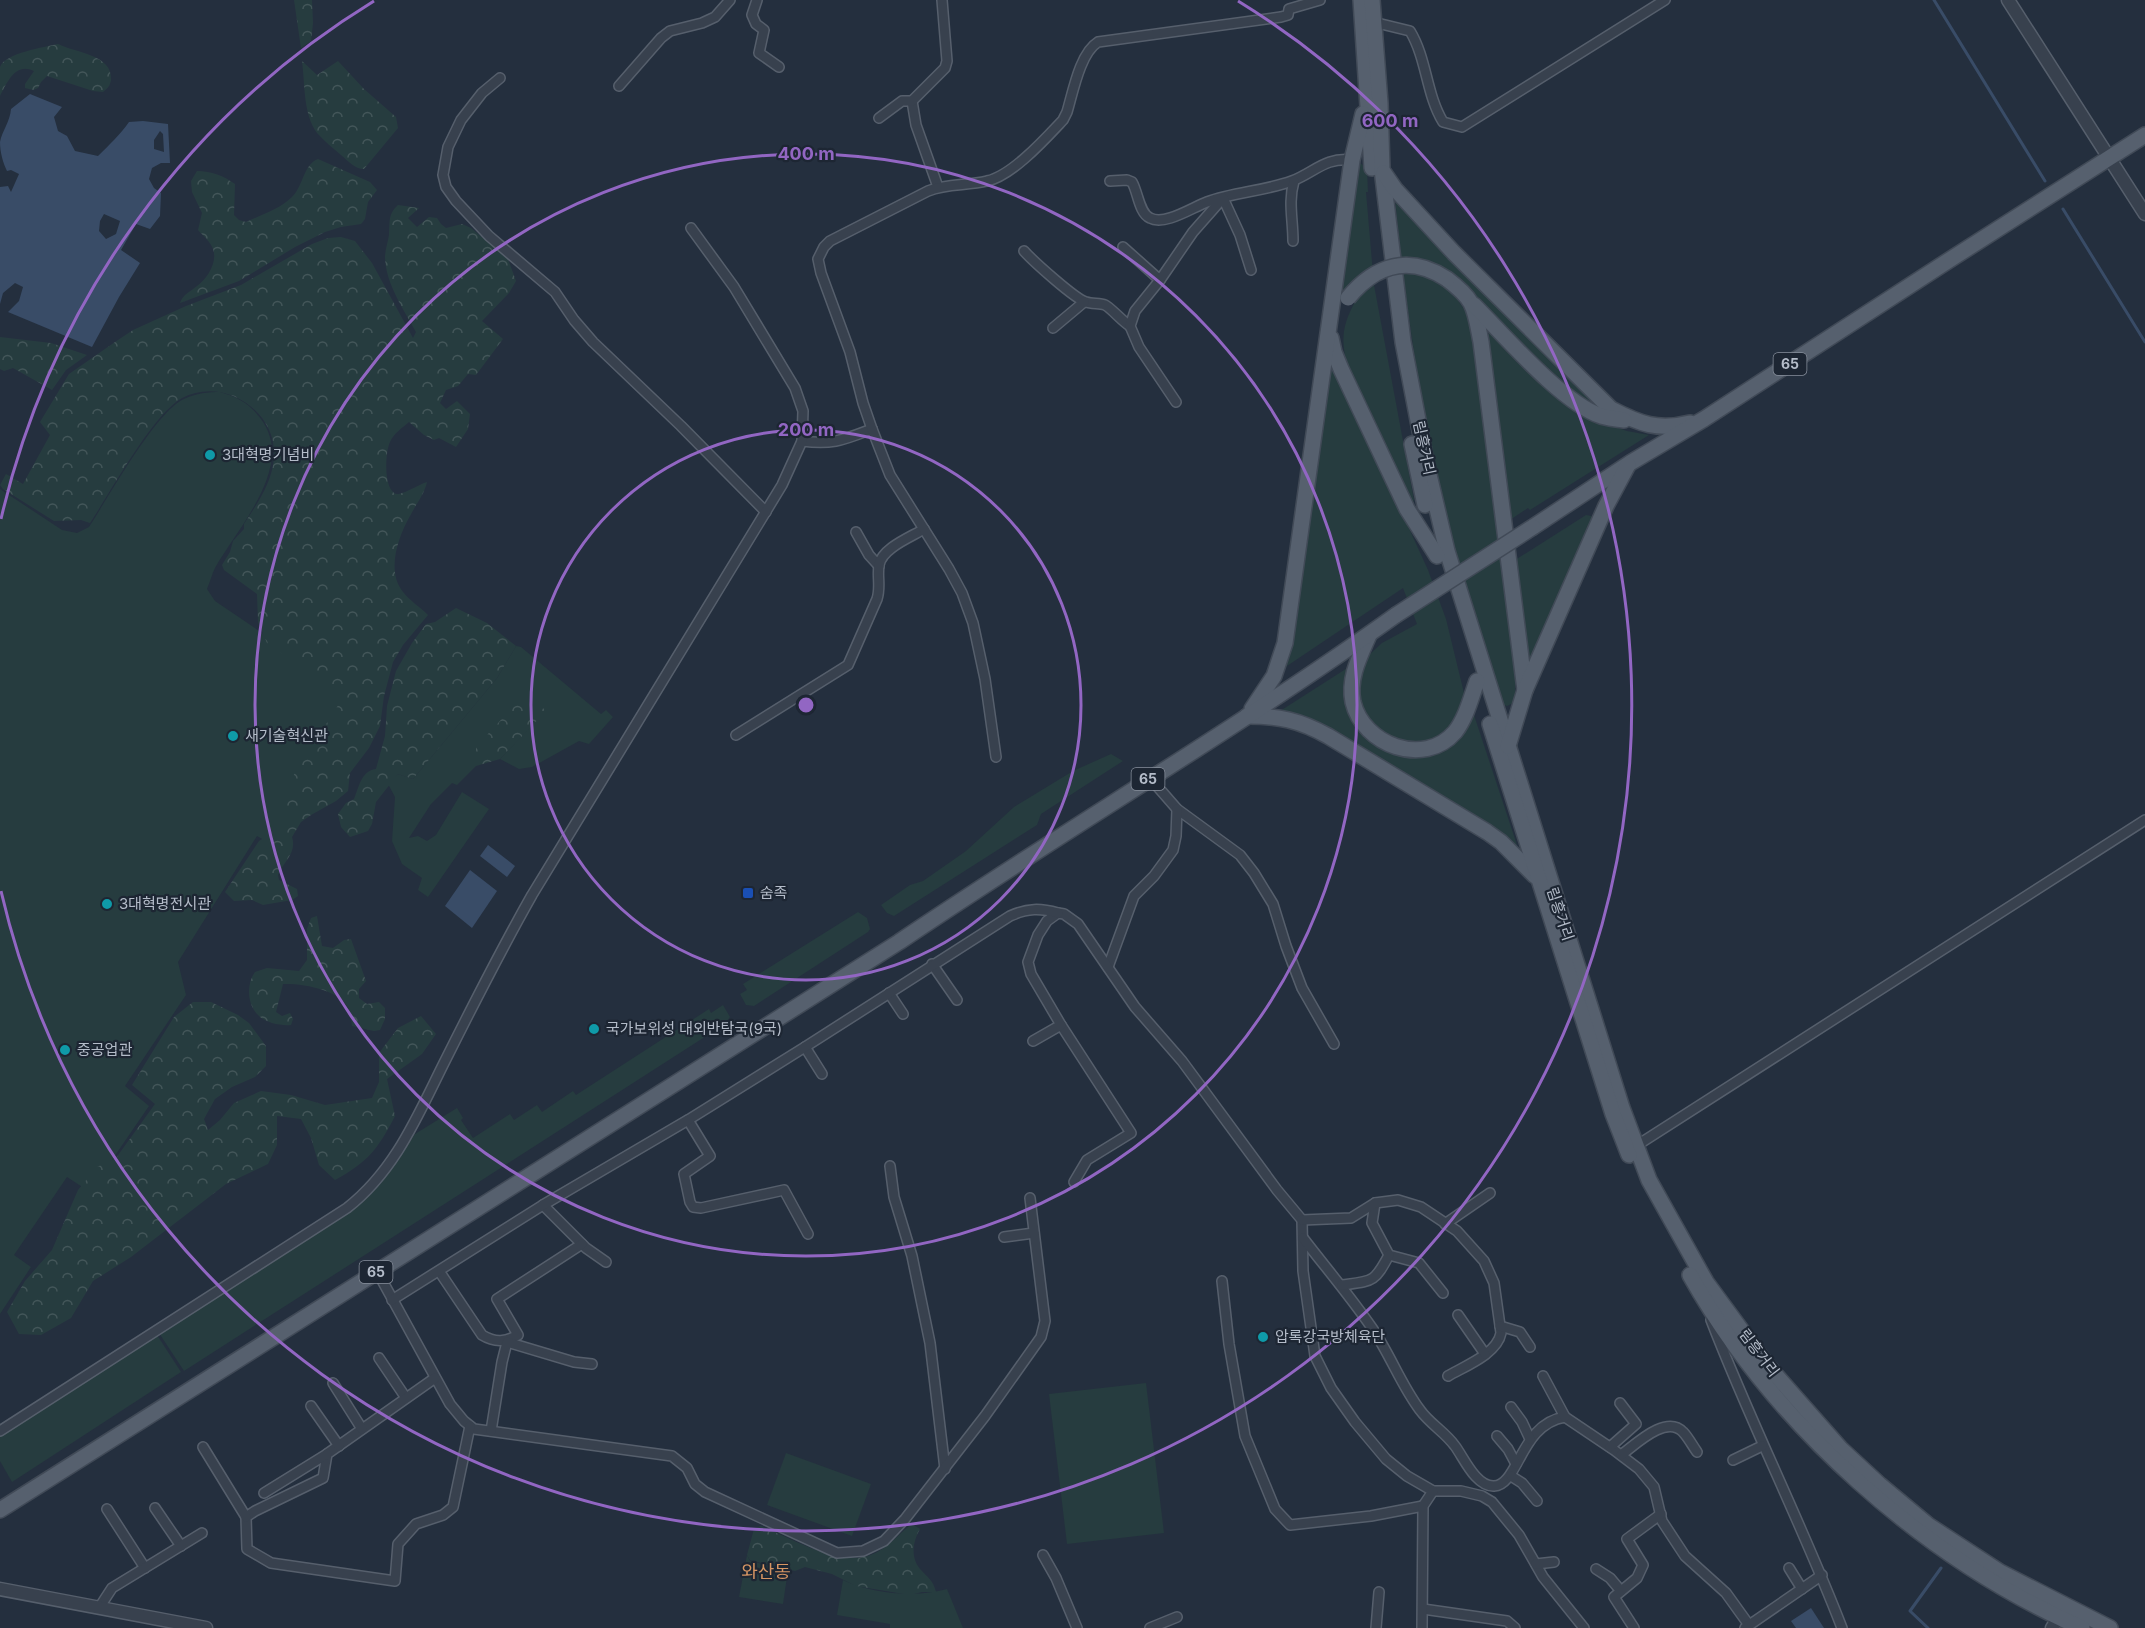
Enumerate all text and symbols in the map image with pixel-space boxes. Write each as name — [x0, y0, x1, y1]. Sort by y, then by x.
text: 600 m — [1362, 110, 1418, 131]
text: 400 m — [777, 143, 835, 164]
road number: 65 — [1774, 353, 1806, 375]
text: 200 m — [778, 419, 834, 440]
street label: 림흥거리 — [1409, 419, 1440, 477]
place label: 3대혁명기념비 — [222, 445, 314, 464]
marker: 3대혁명기념비 — [203, 448, 217, 462]
centre of rings — [796, 695, 816, 715]
place label: 새기술혁신관 — [245, 726, 328, 745]
marker: 새기술혁신관 — [226, 729, 240, 743]
road number: 65 — [1132, 768, 1164, 790]
place label: 숨족 — [760, 883, 788, 902]
street label: 림흥거리 — [1543, 885, 1578, 943]
marker: 숨족 — [741, 886, 755, 900]
place label: 3대혁명전시관 — [119, 894, 211, 913]
marker: 3대혁명전시관 — [100, 897, 114, 911]
place label: 국가보위성 대외반탐국(9국) — [606, 1019, 782, 1038]
marker: 국가보위성 대외반탐국(9국) — [587, 1022, 601, 1036]
place label: 중공업관 — [77, 1040, 132, 1059]
marker: 중공업관 — [58, 1043, 72, 1057]
road number: 65 — [360, 1261, 392, 1283]
street label: 림흥거리 — [1735, 1325, 1784, 1380]
place label: 압록강국방체육단 — [1275, 1327, 1386, 1346]
marker: 압록강국방체육단 — [1256, 1330, 1270, 1344]
district label: 와산동 — [741, 1561, 791, 1582]

